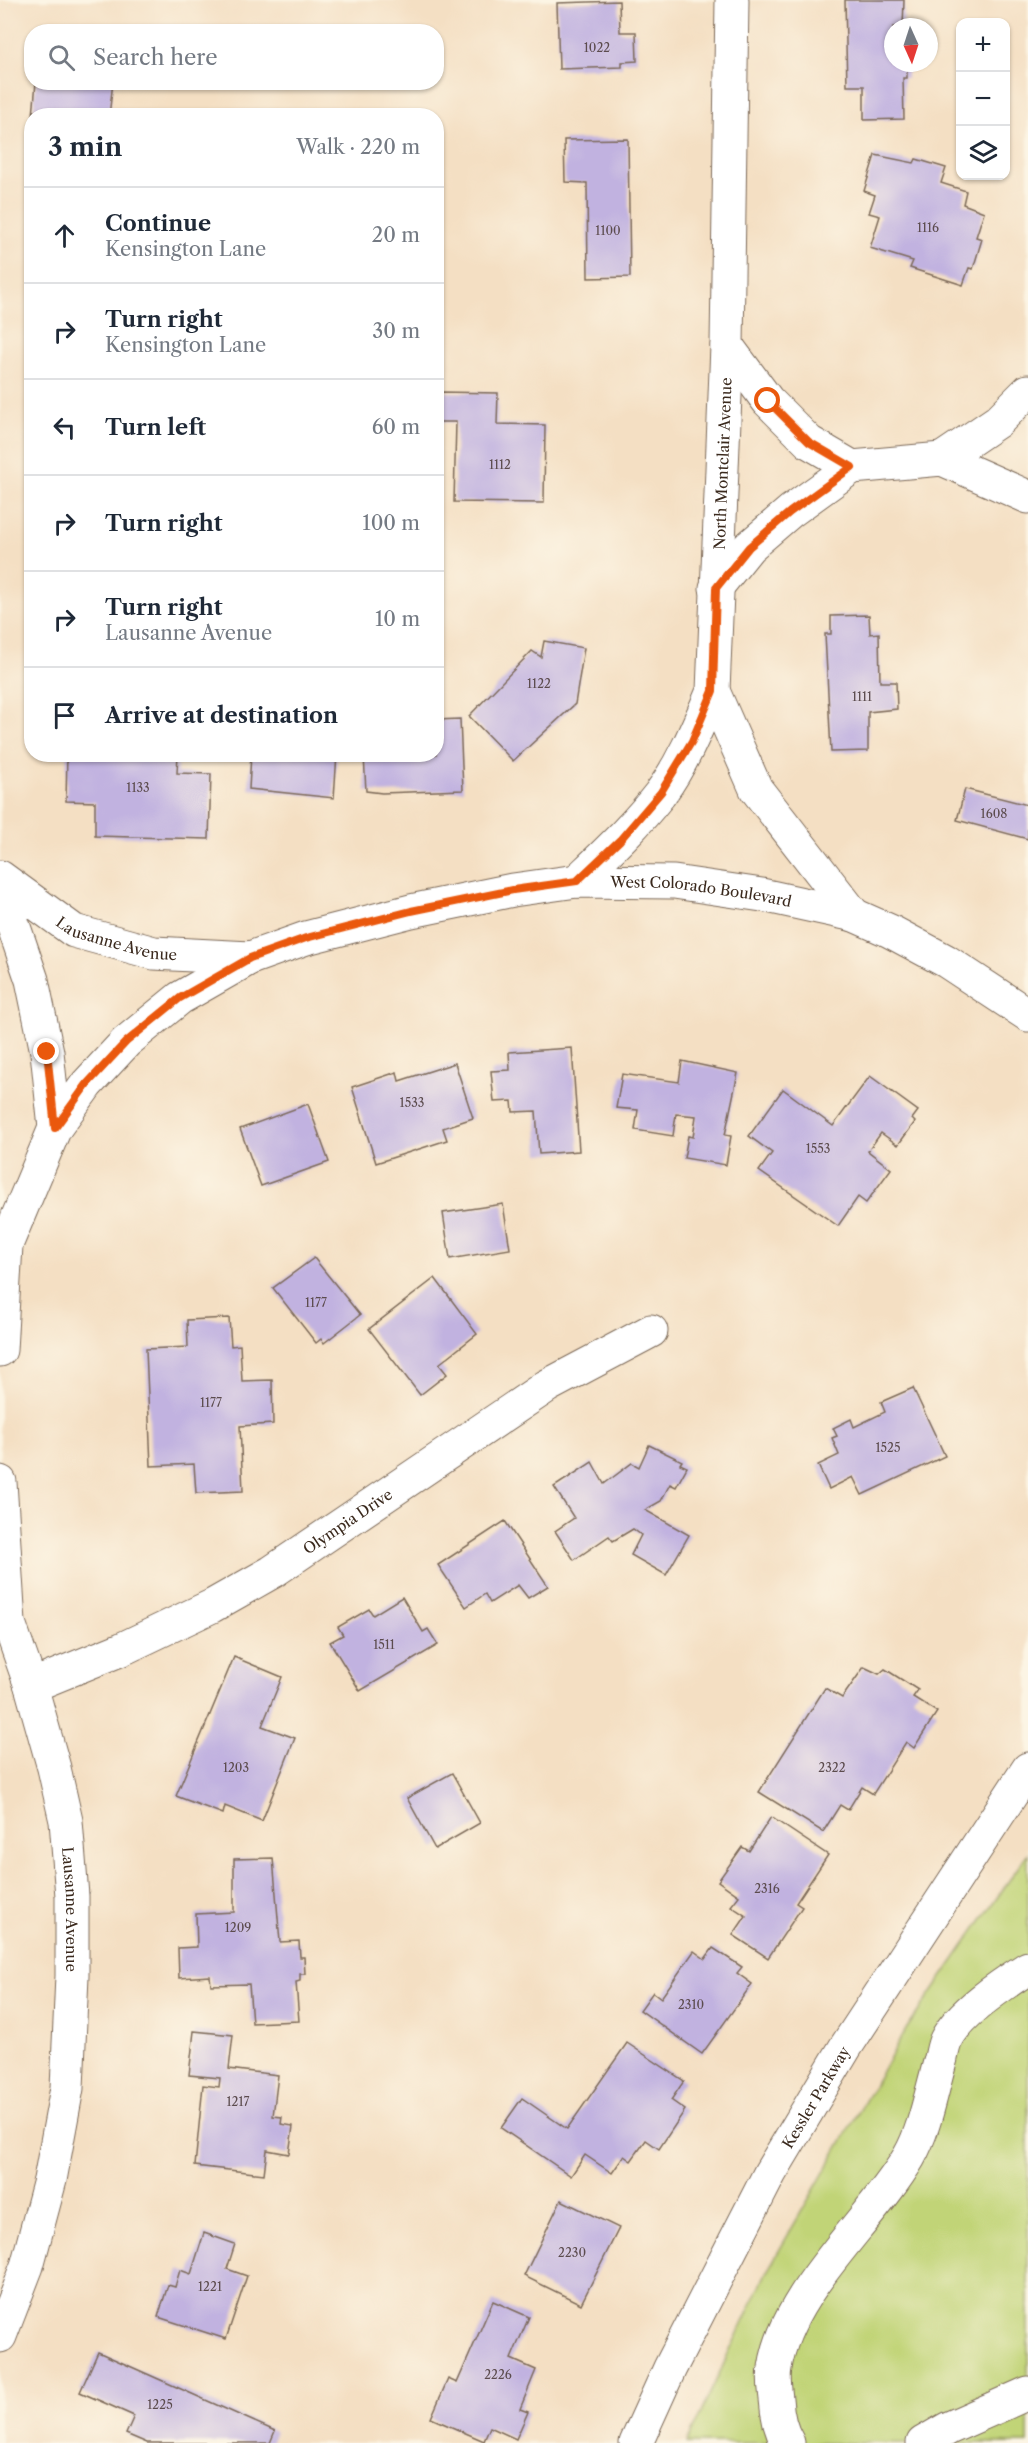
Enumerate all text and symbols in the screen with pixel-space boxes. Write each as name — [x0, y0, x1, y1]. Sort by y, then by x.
north arrow — [884, 18, 938, 72]
map controls — [956, 18, 1010, 180]
button: + — [956, 18, 1010, 72]
search box — [24, 24, 444, 90]
house number: 1022 — [584, 40, 610, 55]
icon: search — [45, 41, 78, 74]
text: Search here — [93, 44, 218, 71]
button: − — [956, 72, 1010, 126]
button: layers — [956, 126, 1010, 180]
text: 3 min — [48, 131, 122, 163]
text: Walk · 220 m — [296, 135, 420, 159]
text: Continue — [105, 210, 211, 237]
icon: ahead — [48, 219, 81, 252]
house number: 1116 — [917, 220, 939, 235]
text: 20 m — [372, 223, 420, 247]
house number: 1100 — [595, 223, 621, 238]
text: Kensington Lane — [105, 237, 266, 261]
text: Turn right — [105, 306, 223, 333]
icon: right — [48, 315, 81, 348]
text: 30 m — [372, 319, 420, 343]
text: Kensington Lane — [105, 333, 266, 357]
street label: North Montclair Avenue — [709, 377, 735, 550]
route start — [754, 387, 780, 413]
icon: left — [48, 411, 81, 444]
text: Turn left — [105, 414, 206, 441]
text: 60 m — [372, 415, 420, 439]
house number: 1112 — [489, 457, 511, 472]
icon: right — [48, 507, 81, 540]
text: Turn right — [105, 510, 223, 537]
text: 100 m — [362, 511, 420, 535]
text: Turn right — [105, 594, 223, 621]
icon: right — [48, 603, 81, 636]
text: 10 m — [375, 607, 420, 631]
text: Lausanne Avenue — [105, 621, 272, 645]
house number: 1122 — [527, 676, 551, 691]
house number: 1111 — [852, 689, 872, 704]
icon: arrive — [48, 699, 81, 732]
text: Arrive at destination — [105, 702, 338, 729]
house number: 1133 — [126, 780, 150, 795]
house number: 1608 — [981, 806, 1007, 821]
street label: West Colorado Boulevard — [609, 872, 793, 911]
street label: Lausanne Avenue — [53, 912, 178, 964]
route end — [33, 1038, 59, 1064]
house number: 1533 — [400, 1095, 424, 1110]
house number: 1553 — [806, 1141, 830, 1156]
house number: 1177 — [305, 1295, 327, 1310]
house number: 1177 — [200, 1395, 222, 1410]
house number: 1525 — [876, 1440, 900, 1455]
street label: Olympia Drive — [299, 1484, 396, 1558]
house number: 1511 — [373, 1637, 395, 1652]
house number: 1203 — [223, 1760, 249, 1775]
house number: 2322 — [818, 1760, 846, 1775]
street label: Lausanne Avenue — [59, 1846, 82, 1972]
house number: 2316 — [754, 1881, 780, 1896]
house number: 1209 — [225, 1920, 251, 1935]
house number: 2310 — [678, 1997, 704, 2012]
street label: Kessler Parkway — [778, 2042, 854, 2152]
house number: 1217 — [227, 2094, 250, 2109]
house number: 2230 — [558, 2245, 586, 2260]
house number: 1221 — [198, 2279, 222, 2294]
house number: 2226 — [484, 2367, 512, 2382]
house number: 1225 — [147, 2397, 173, 2412]

